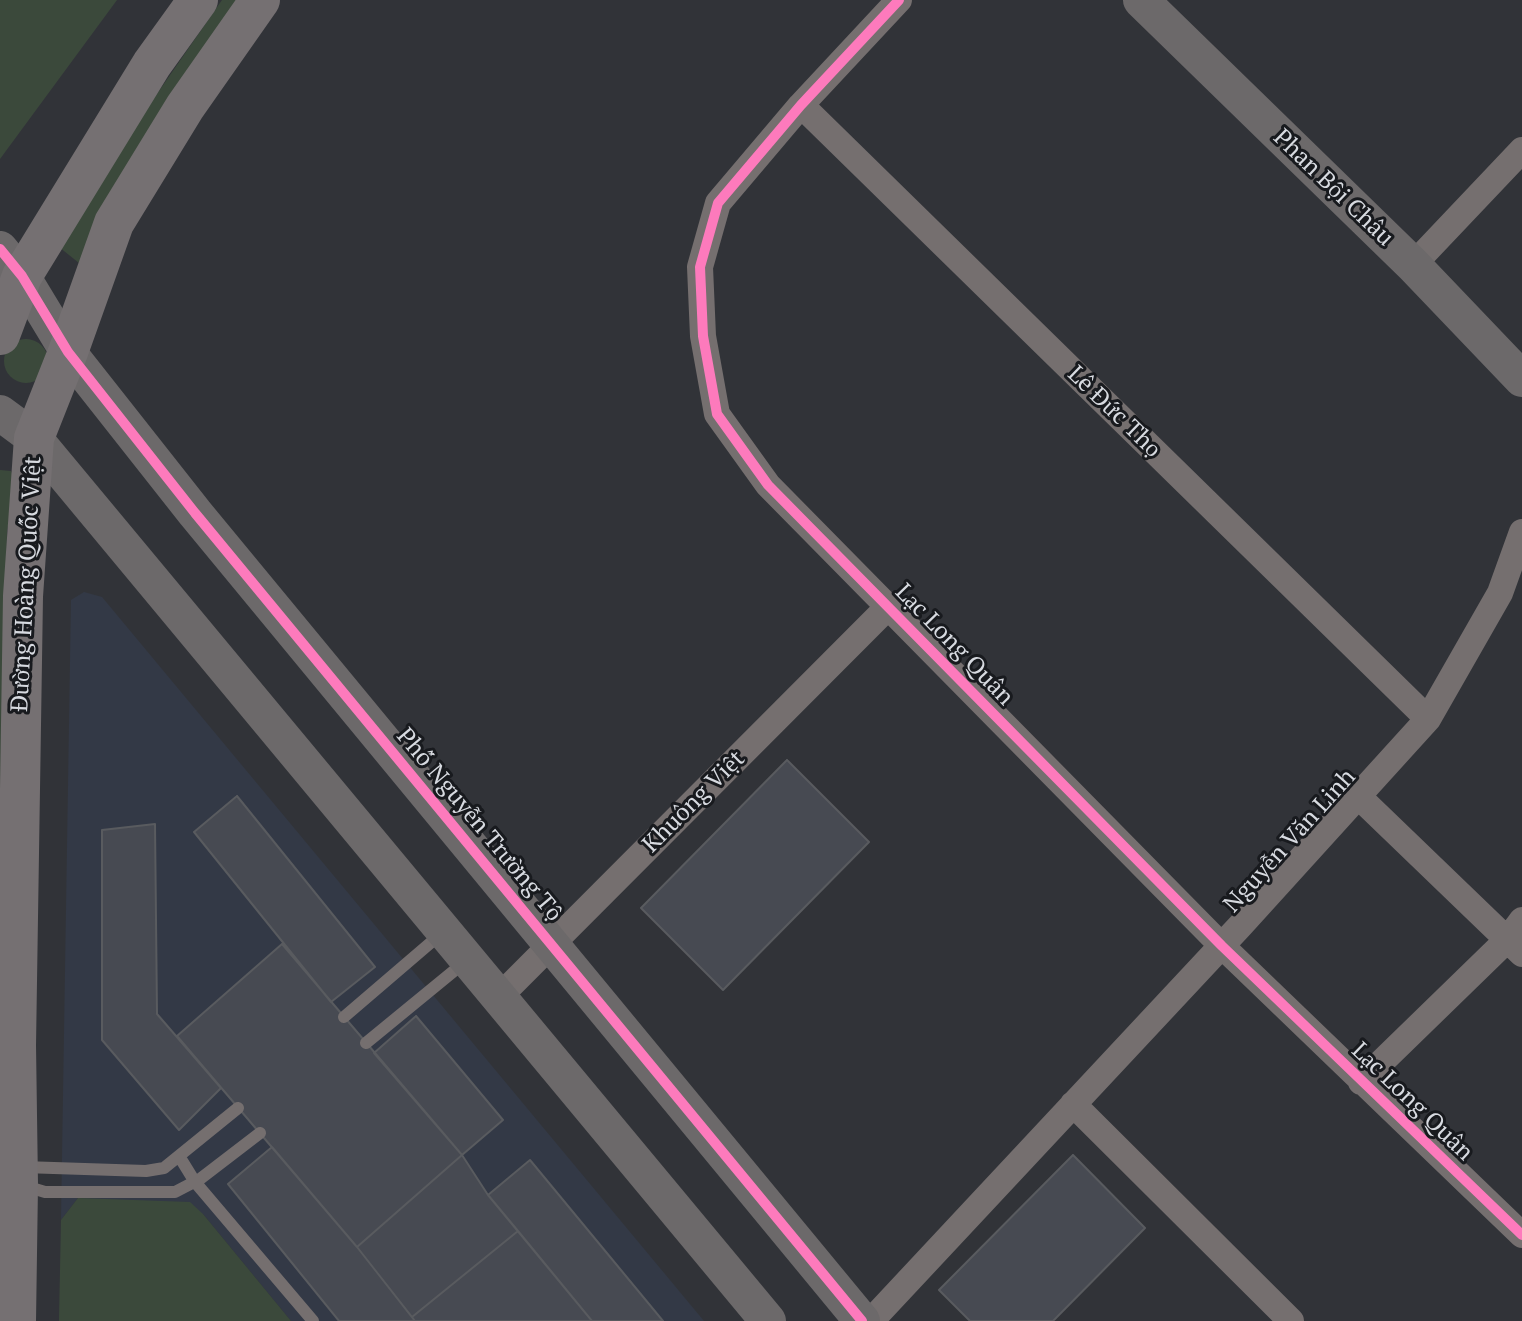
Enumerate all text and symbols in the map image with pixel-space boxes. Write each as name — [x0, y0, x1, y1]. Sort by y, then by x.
street label: Phan Bội Châu — [1267, 124, 1399, 252]
street label: Lê Đức Thọ — [1061, 360, 1167, 464]
street label: Đường Hoàng Quốc Việt — [6, 455, 48, 713]
street label: Lạc Long Quân — [889, 578, 1019, 712]
street label: Phố Nguyễn Trường Tộ — [390, 723, 568, 927]
street label: Khuông Việt — [637, 745, 751, 859]
street label: Nguyễn Văn Linh — [1218, 763, 1362, 919]
street label: Lạc Long Quân — [1345, 1037, 1479, 1167]

